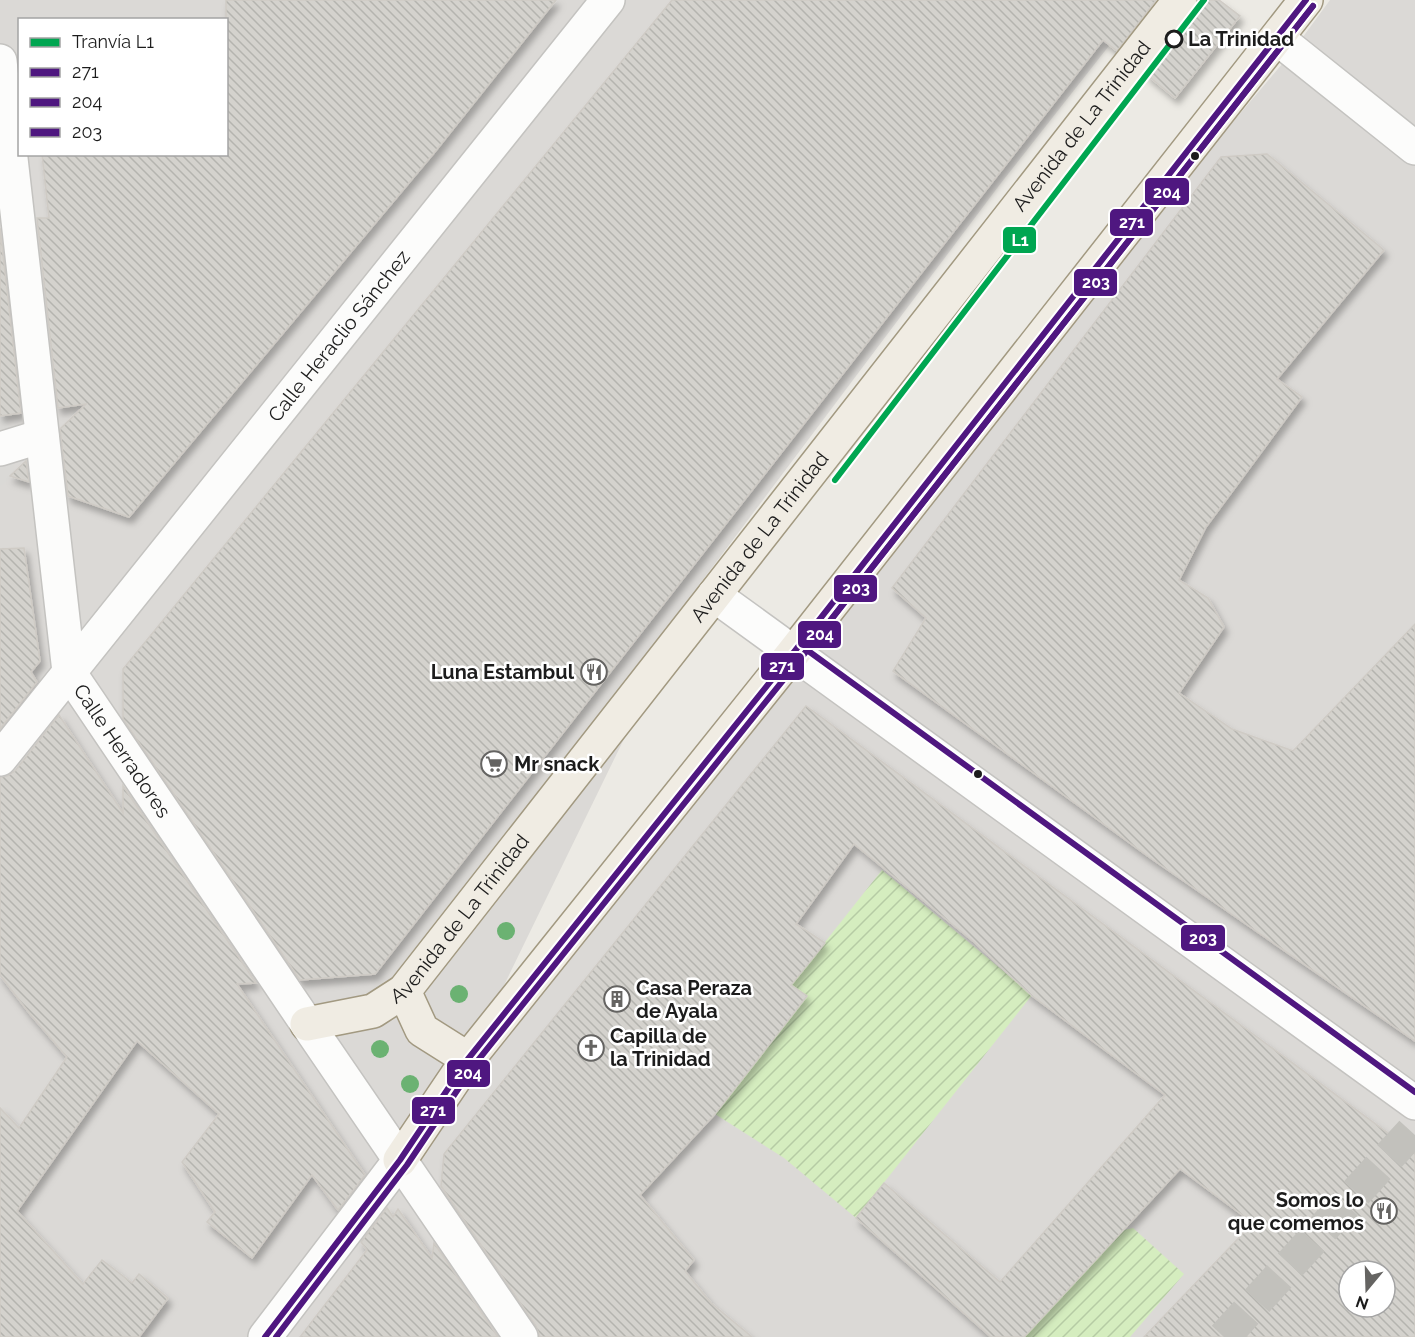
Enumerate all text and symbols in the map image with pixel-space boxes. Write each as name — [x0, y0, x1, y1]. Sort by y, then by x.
legend — [18, 18, 228, 156]
place label: La Trinidad — [1188, 27, 1294, 51]
marker: La Trinidad — [1165, 30, 1183, 48]
text: Tranvía L1 — [72, 31, 154, 52]
street label: Avenida de La Trinidad — [1007, 36, 1156, 216]
text: 271 — [72, 61, 99, 82]
text: 204 — [72, 91, 102, 112]
text: 203 — [72, 121, 102, 142]
unlabelled marker — [1189, 150, 1201, 162]
line badge: 204 — [1144, 177, 1190, 206]
text: 204 — [1153, 183, 1181, 202]
line badge: 271 — [1109, 208, 1154, 237]
text: 271 — [1119, 213, 1145, 232]
line badge: L1 — [1002, 226, 1037, 254]
text: L1 — [1011, 231, 1029, 250]
street label: Calle Heraclio Sánchez — [263, 245, 415, 427]
line badge: 203 — [1073, 268, 1118, 297]
text: 203 — [1082, 273, 1110, 292]
street label: Avenida de La Trinidad — [686, 447, 834, 627]
line badge: 203 — [833, 574, 878, 603]
text: 203 — [842, 579, 870, 598]
line badge: 204 — [797, 620, 842, 649]
text: 204 — [806, 625, 834, 644]
line badge: 271 — [760, 652, 805, 681]
restaurant icon: Luna Estambul — [579, 657, 609, 687]
text: 271 — [769, 657, 795, 676]
place label: Luna Estambul — [431, 660, 575, 684]
street label: Calle Herradores — [69, 679, 176, 822]
supermarket icon: Mr snack — [479, 749, 509, 779]
place label: Mr snack — [514, 752, 600, 776]
unlabelled marker — [972, 768, 984, 780]
street label: Avenida de La Trinidad — [386, 830, 534, 1009]
line badge: 203 — [1180, 924, 1226, 952]
text: 203 — [1189, 929, 1217, 948]
place label: Casa Peraza de Ayala — [636, 976, 752, 1023]
building icon: Casa Peraza de Ayala — [602, 984, 632, 1014]
place label: Capilla de la Trinidad — [610, 1024, 711, 1071]
church icon: Capilla de la Trinidad — [576, 1033, 606, 1063]
line badge: 204 — [446, 1059, 491, 1088]
text: 204 — [454, 1064, 482, 1083]
line badge: 271 — [411, 1096, 456, 1125]
text: 271 — [420, 1101, 446, 1120]
place label: Somos lo que comemos — [1228, 1188, 1364, 1235]
restaurant icon: Somos lo que comemos — [1369, 1196, 1399, 1226]
north arrow — [1337, 1259, 1397, 1319]
text: N — [1353, 1292, 1371, 1314]

